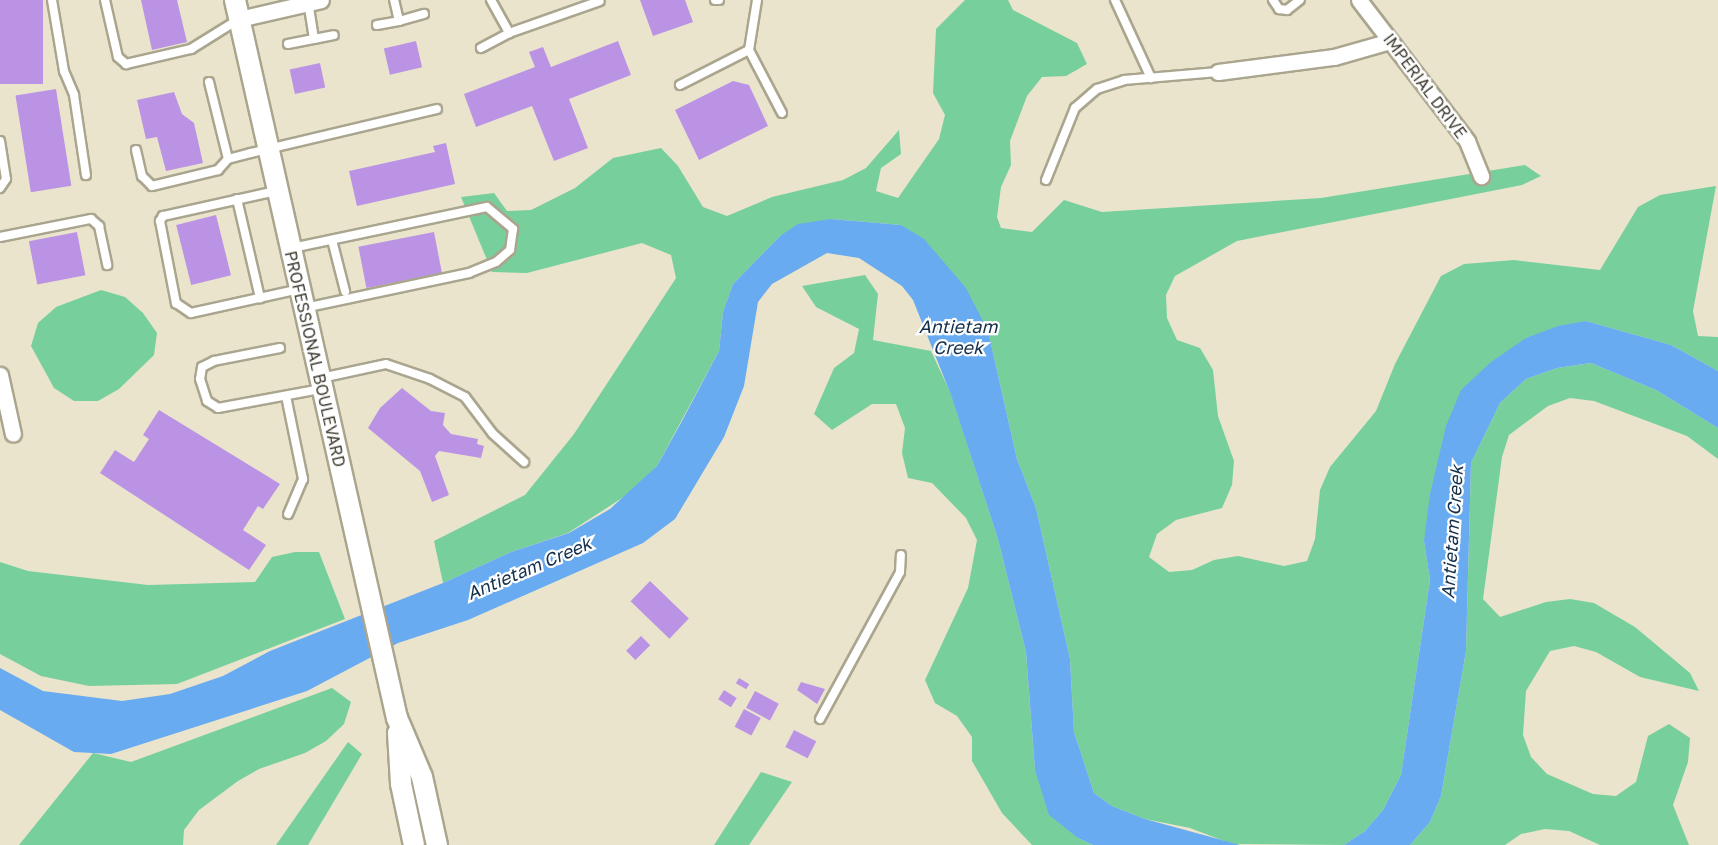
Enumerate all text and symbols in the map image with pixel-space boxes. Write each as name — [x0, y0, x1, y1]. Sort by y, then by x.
street label: IMPERIAL DRIVE — [1379, 30, 1471, 142]
street label: PROFESSIONAL BOULEVARD — [281, 249, 349, 469]
water label: Antietam Creek — [919, 316, 997, 358]
water label: Antietam Creek — [1437, 465, 1467, 599]
water label: Antietam Creek — [463, 532, 595, 604]

